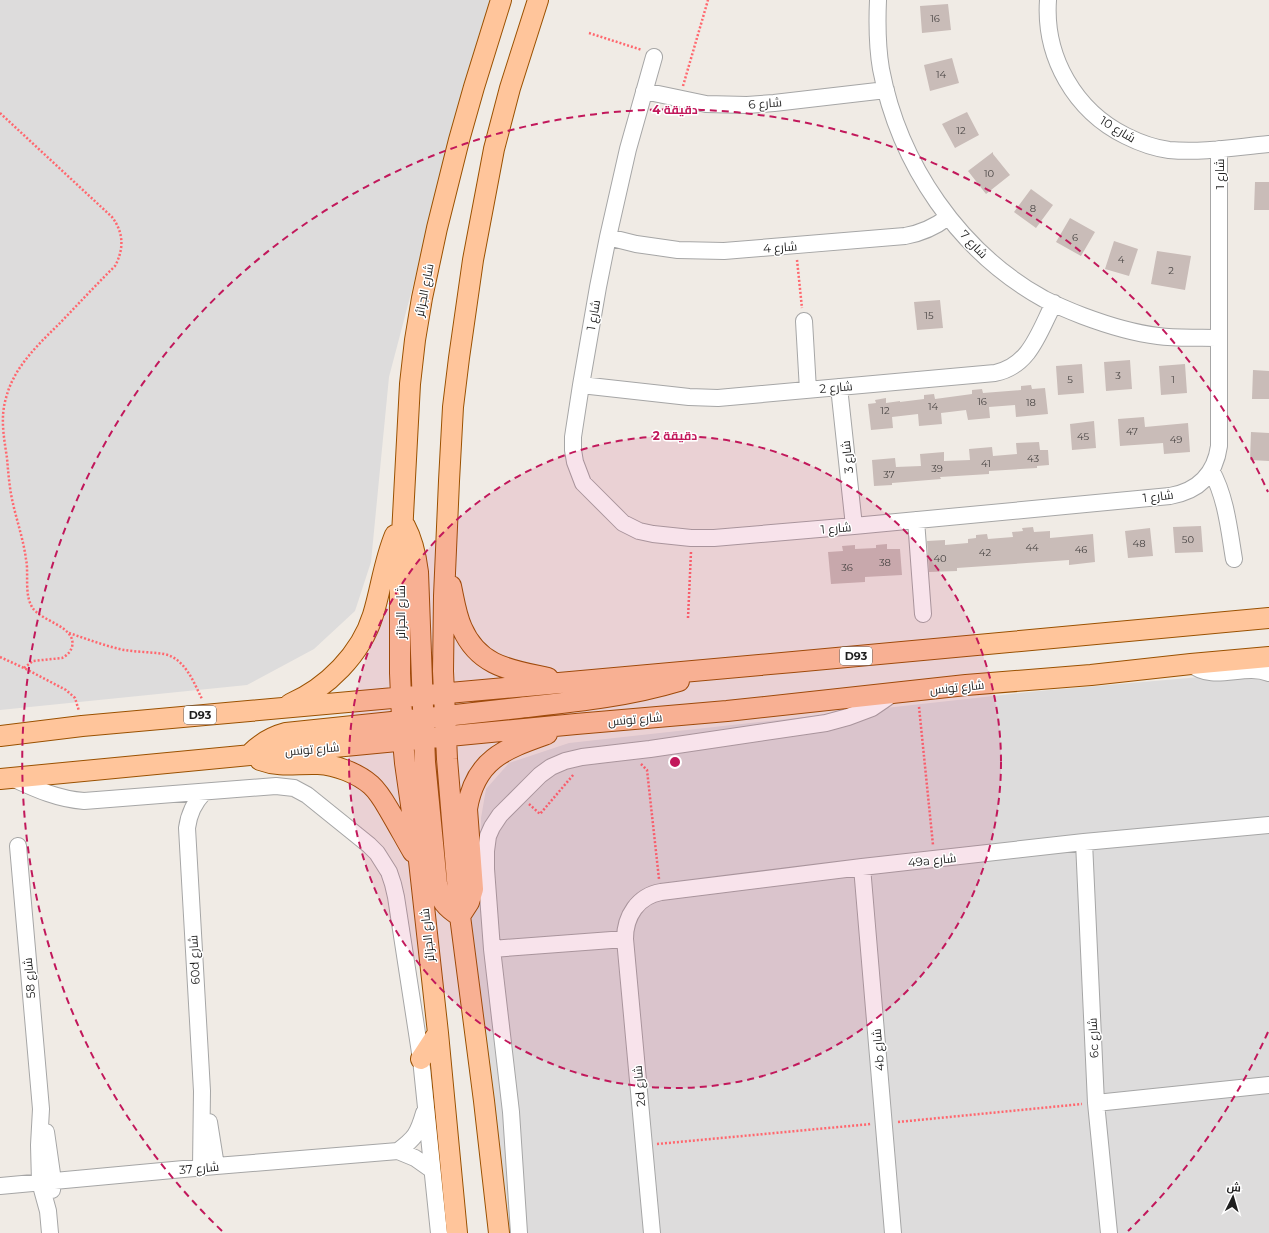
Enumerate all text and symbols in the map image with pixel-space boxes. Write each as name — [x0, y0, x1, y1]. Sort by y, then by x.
house number: 16 — [930, 12, 940, 25]
house number: 14 — [936, 68, 946, 81]
street label: شارع 6 — [748, 94, 782, 113]
text: 4 دقيقة — [652, 102, 698, 117]
street label: شارع 10 — [1097, 113, 1138, 146]
house number: 12 — [956, 124, 966, 137]
street label: شارع 1 — [1212, 159, 1228, 189]
house number: 10 — [984, 167, 994, 180]
house number: 8 — [1030, 202, 1036, 215]
street label: شارع 7 — [956, 227, 991, 262]
house number: 6 — [1072, 231, 1078, 244]
street label: شارع 4 — [762, 238, 798, 257]
house number: 4 — [1118, 253, 1125, 266]
street label: شارع الجزائر — [411, 262, 437, 319]
house number: 2 — [1168, 264, 1174, 277]
street label: شارع 1 — [583, 298, 604, 332]
house number: 15 — [924, 309, 934, 322]
house number: 3 — [1115, 369, 1121, 382]
house number: 5 — [1067, 373, 1073, 386]
house number: 1 — [1171, 373, 1175, 386]
street label: شارع 2 — [819, 378, 853, 397]
house number: 16 — [977, 395, 987, 408]
house number: 18 — [1026, 396, 1036, 409]
house number: 14 — [928, 400, 938, 413]
house number: 12 — [880, 404, 890, 417]
house number: 47 — [1126, 425, 1138, 438]
text: 2 دقيقة — [653, 428, 697, 443]
house number: 45 — [1077, 430, 1089, 443]
house number: 49 — [1170, 433, 1182, 446]
street label: شارع 3 — [838, 440, 857, 474]
house number: 43 — [1027, 452, 1039, 465]
house number: 41 — [981, 457, 991, 470]
house number: 39 — [931, 462, 943, 475]
house number: 37 — [883, 468, 895, 481]
street label: شارع 1 — [1142, 487, 1174, 506]
street label: شارع 1 — [820, 519, 852, 538]
house number: 50 — [1182, 533, 1195, 546]
house number: 48 — [1132, 537, 1146, 550]
house number: 44 — [1025, 541, 1039, 554]
house number: 46 — [1075, 543, 1087, 556]
house number: 42 — [979, 546, 991, 559]
house number: 40 — [933, 552, 947, 565]
house number: 38 — [879, 556, 891, 569]
house number: 36 — [841, 561, 853, 574]
street label: شارع الجزائر — [393, 585, 409, 640]
road number: D93 — [840, 647, 872, 665]
street label: شارع تونس — [929, 677, 985, 698]
road number: D93 — [184, 706, 216, 724]
street label: شارع تونس — [607, 709, 663, 730]
street label: شارع تونس — [284, 739, 340, 760]
centre of rings — [668, 755, 682, 769]
street label: 49a شارع — [907, 850, 957, 871]
street label: شارع الجزائر — [417, 907, 438, 964]
street label: 60d شارع — [185, 935, 204, 985]
street label: شارع 58 — [20, 957, 39, 999]
street label: 6c شارع — [1084, 1017, 1103, 1059]
street label: 4b شارع — [869, 1028, 888, 1072]
street label: 2d شارع — [630, 1065, 649, 1107]
street label: شارع 37 — [178, 1159, 220, 1178]
north arrow — [1213, 1177, 1253, 1217]
text: ش — [1226, 1179, 1242, 1195]

